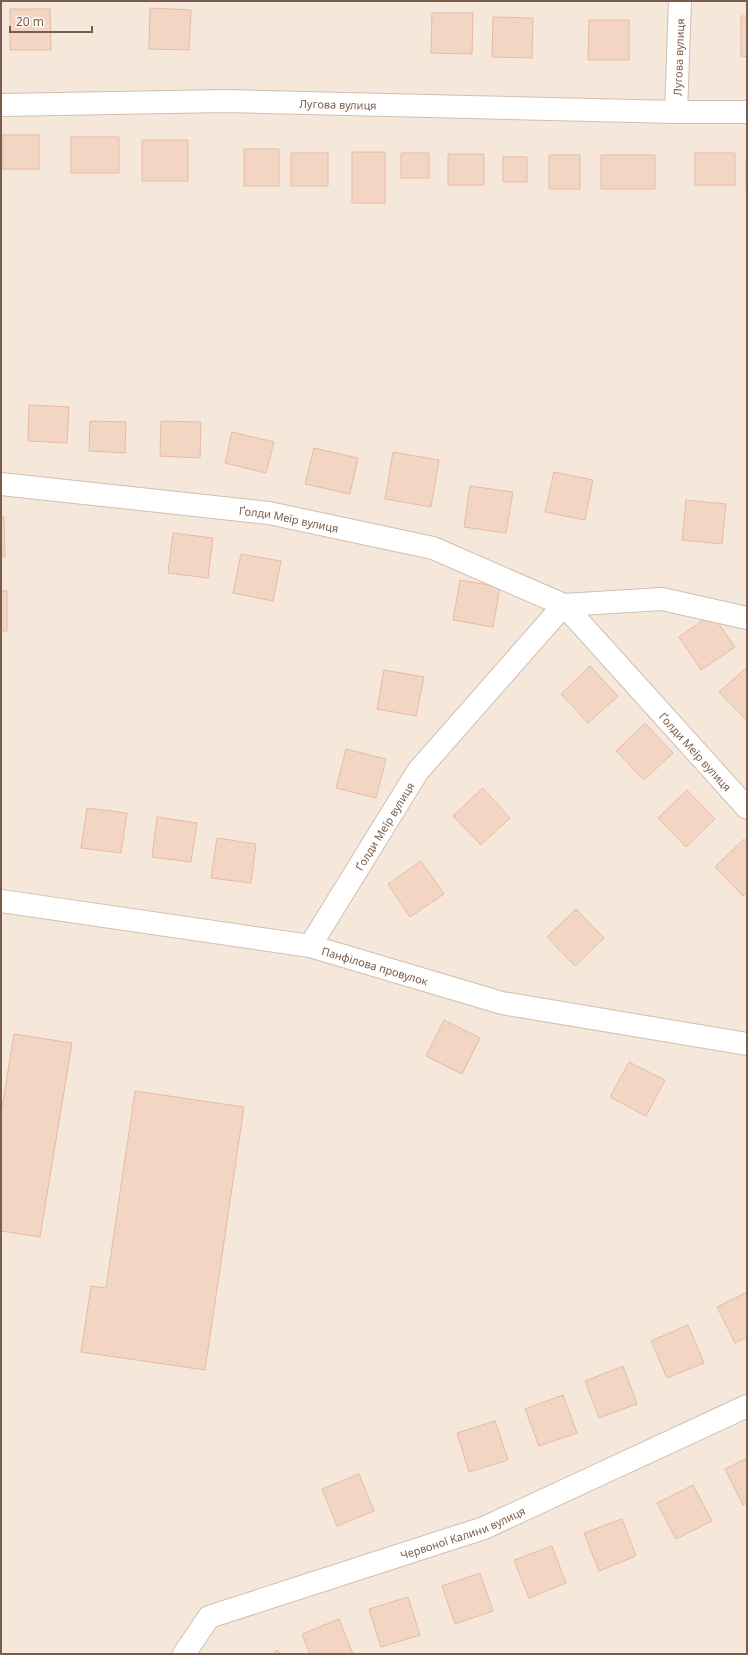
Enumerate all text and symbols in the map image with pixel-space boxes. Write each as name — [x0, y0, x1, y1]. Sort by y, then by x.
scale bar — [10, 8, 92, 34]
text: 20 m — [16, 13, 44, 30]
street label: Лугова вулиця — [669, 18, 687, 96]
street label: Лугова вулиця — [299, 95, 377, 112]
street label: Ґолди Меїр вулиця — [238, 502, 340, 535]
street label: Ґолди Меїр вулиця — [656, 709, 735, 794]
street label: Ґолди Меїр вулиця — [351, 779, 417, 873]
street label: Панфілова провулок — [320, 942, 430, 988]
street label: Червоної Калини вулиця — [398, 1503, 527, 1562]

